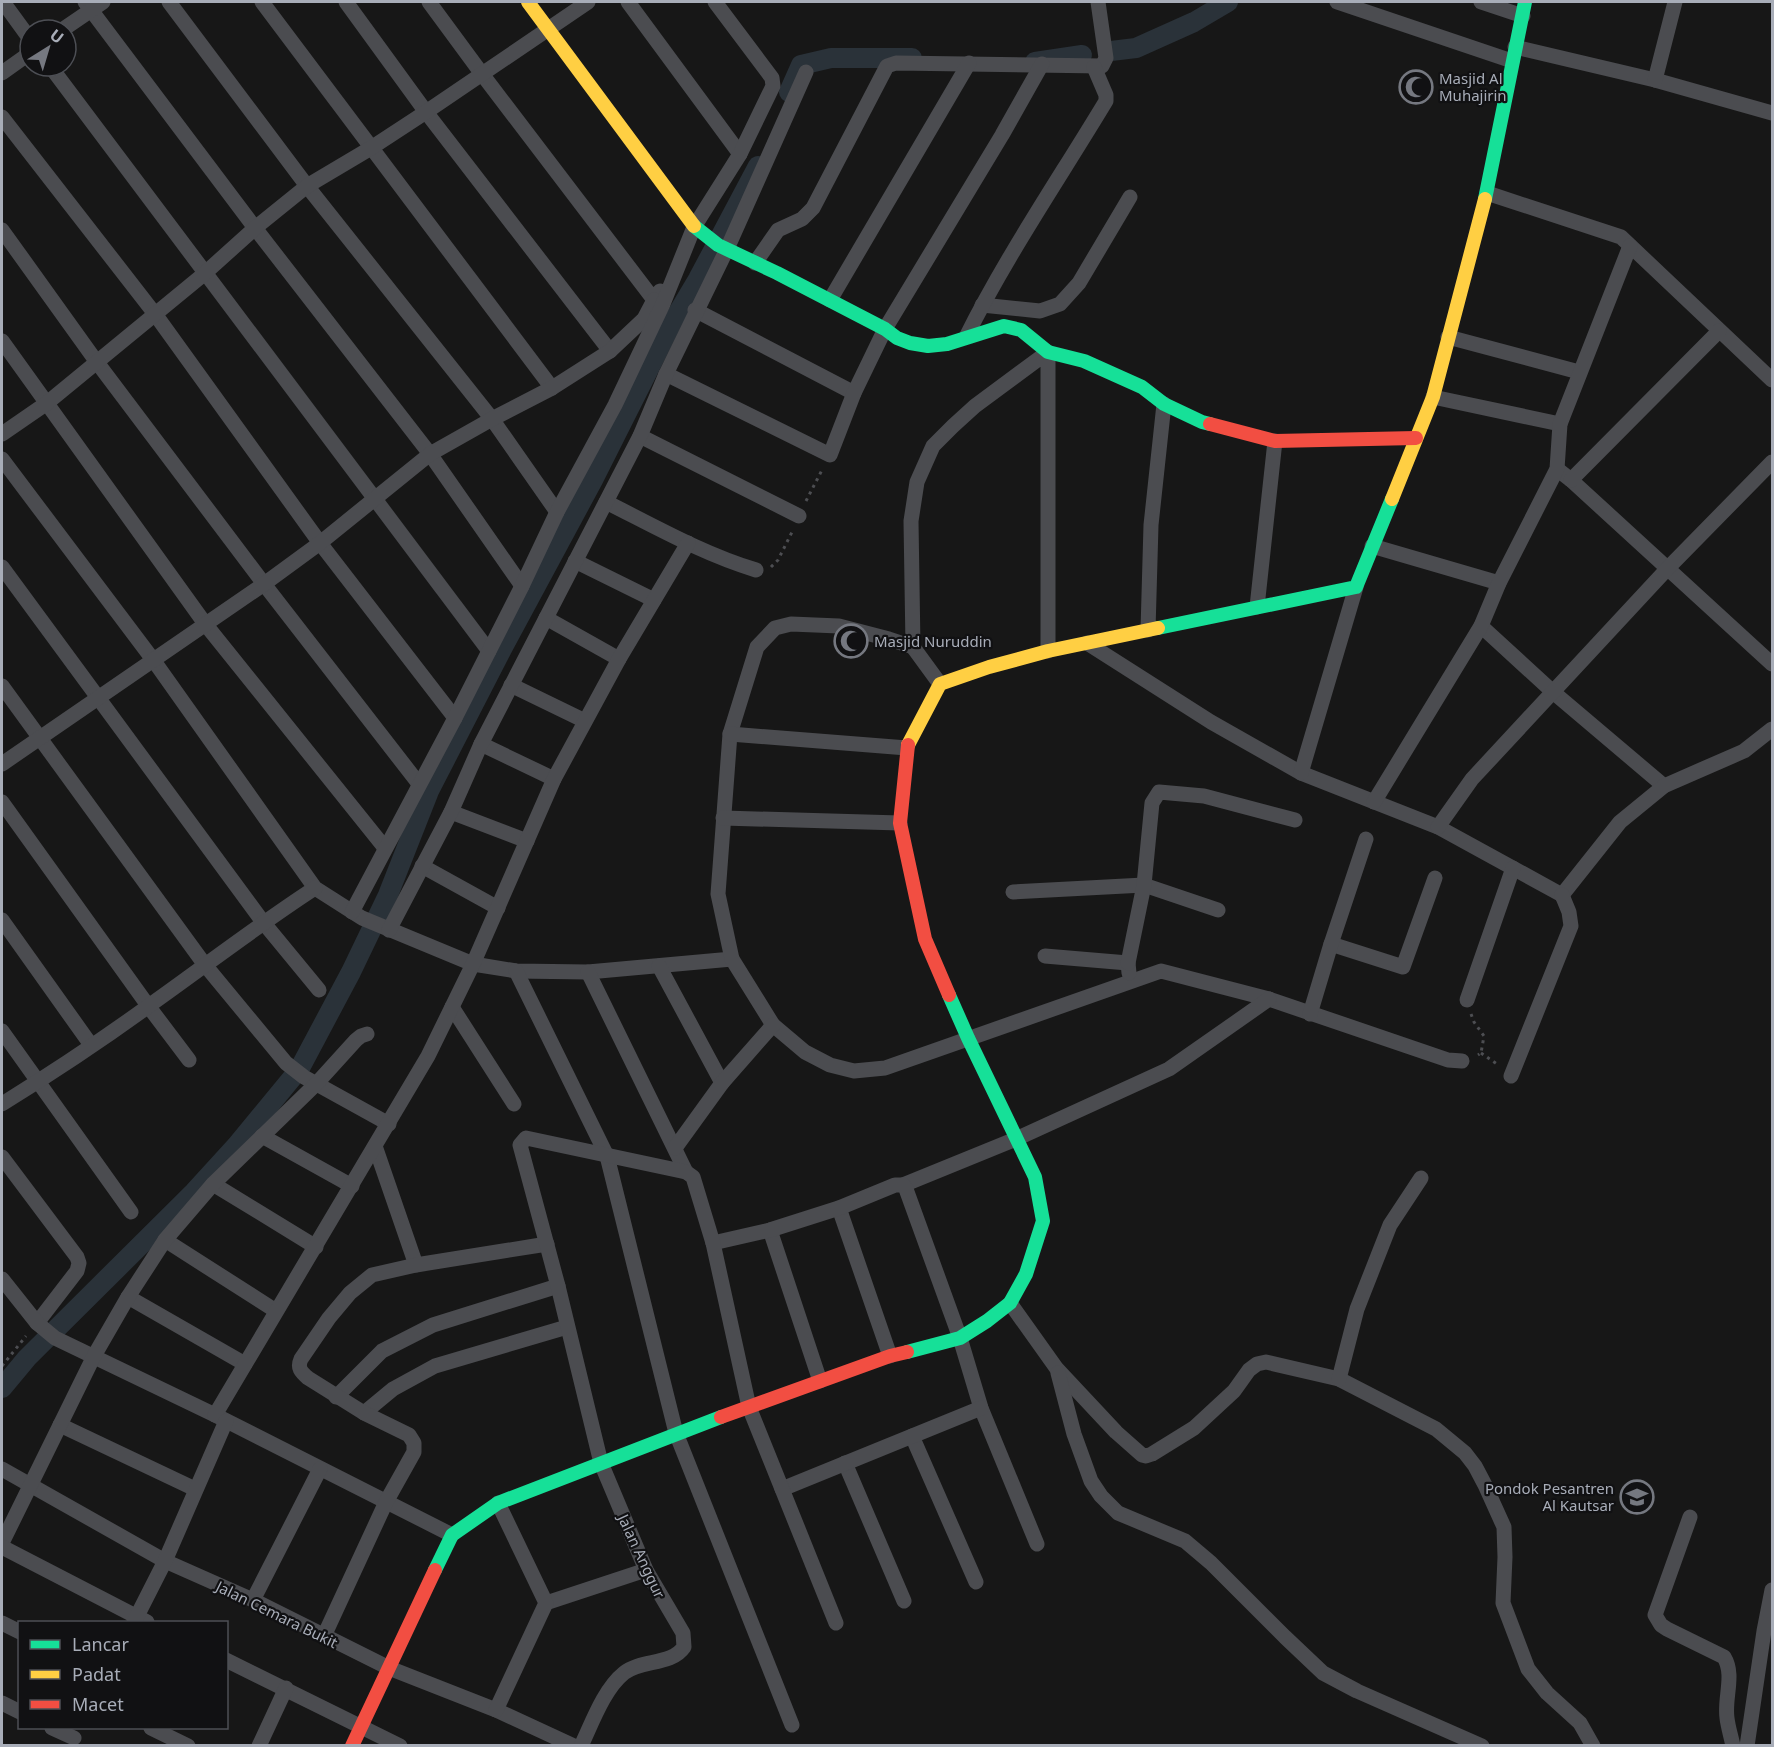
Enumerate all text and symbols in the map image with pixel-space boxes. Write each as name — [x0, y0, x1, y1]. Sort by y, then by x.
north arrow — [18, 18, 78, 78]
text: U — [46, 24, 68, 48]
place label: Masjid Al Muhajirin — [1439, 68, 1507, 105]
mosque icon: Masjid Al Muhajirin — [1398, 69, 1434, 105]
mosque icon: Masjid Nuruddin — [833, 623, 869, 659]
place label: Masjid Nuruddin — [874, 631, 992, 651]
place label: Pondok Pesantren Al Kautsar — [1485, 1478, 1614, 1515]
school or university icon: Pondok Pesantren Al Kautsar — [1619, 1479, 1655, 1515]
street label: Jalan Anggur — [613, 1509, 670, 1601]
street label: Jalan Cemara Bukit — [211, 1575, 342, 1652]
legend — [18, 1621, 228, 1729]
text: Lancar — [72, 1632, 129, 1656]
text: Padat — [72, 1662, 121, 1686]
text: Macet — [72, 1692, 124, 1716]

